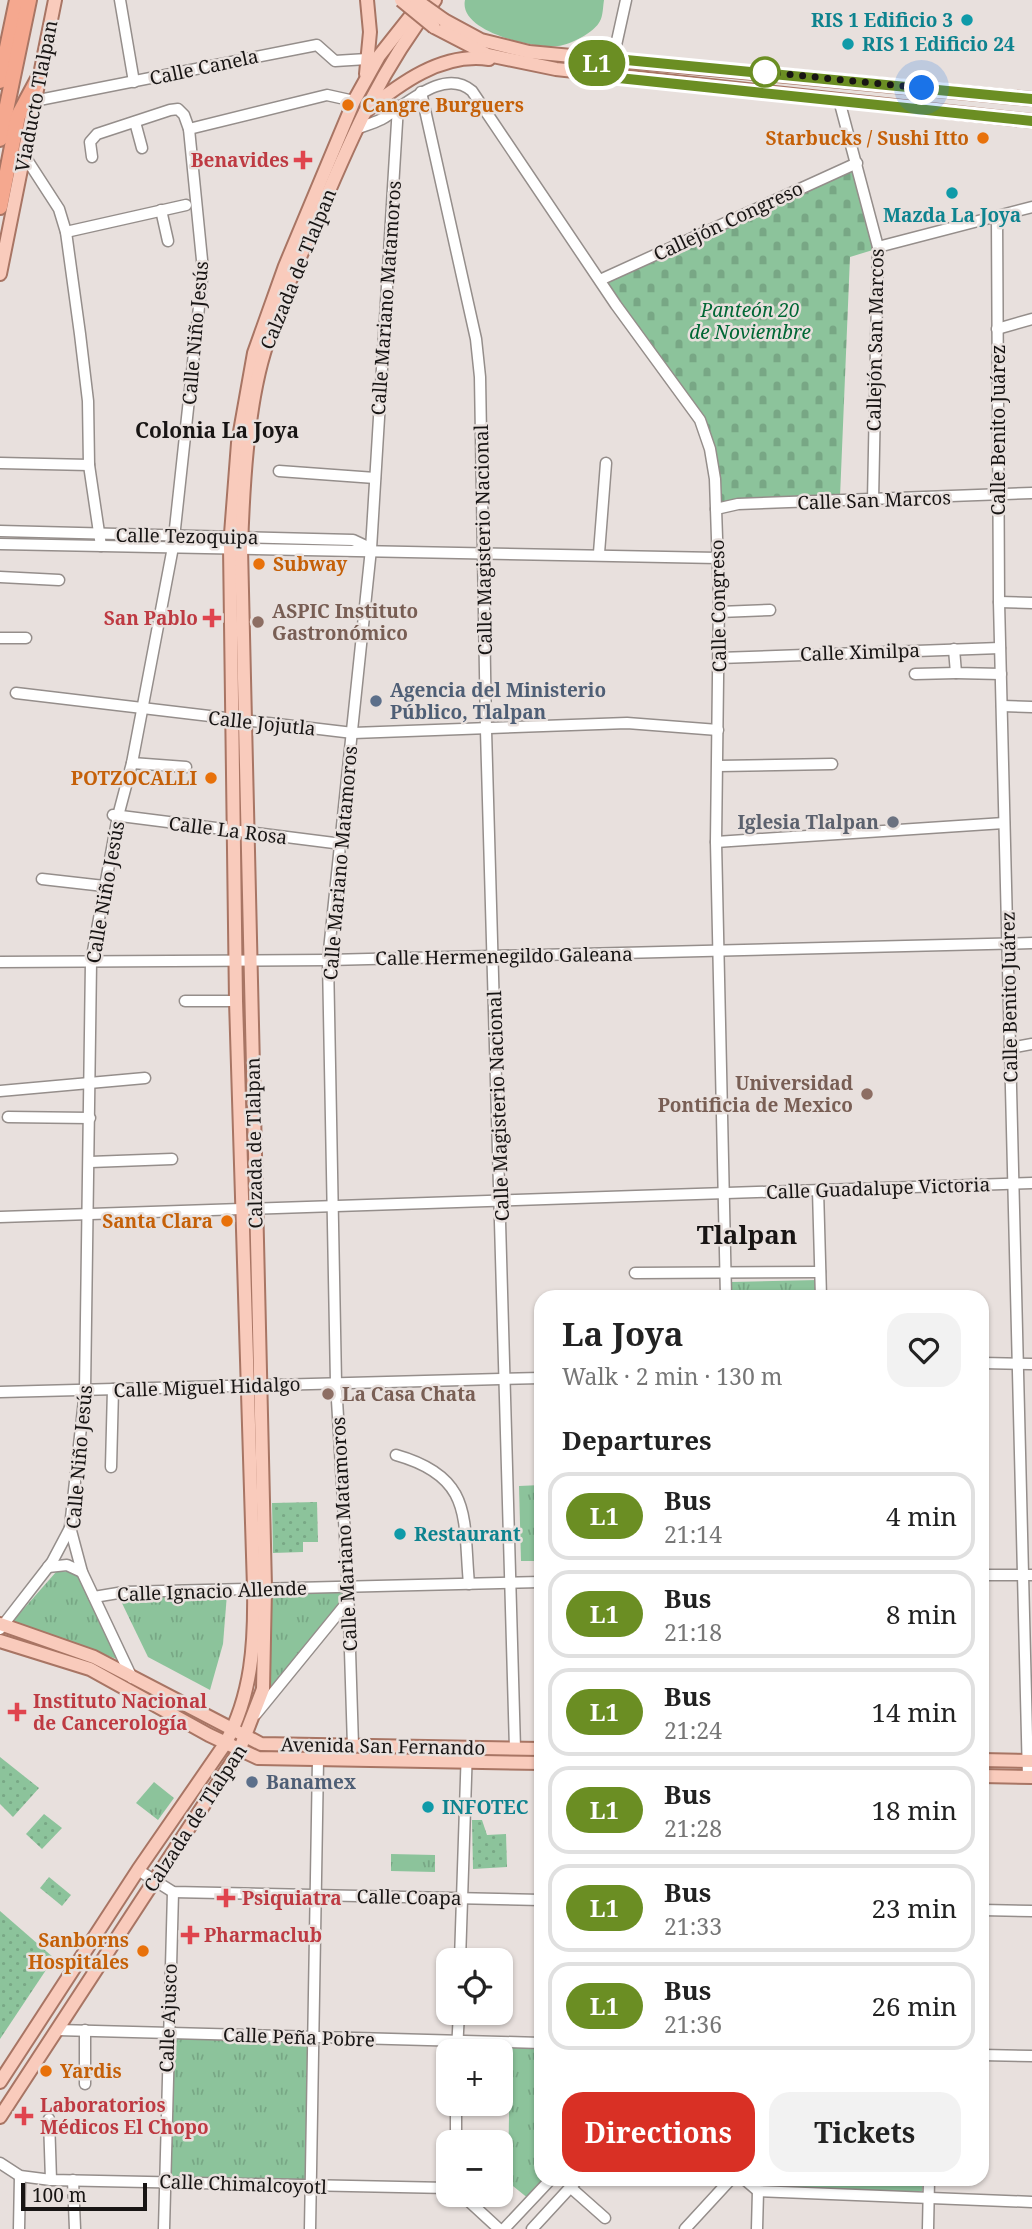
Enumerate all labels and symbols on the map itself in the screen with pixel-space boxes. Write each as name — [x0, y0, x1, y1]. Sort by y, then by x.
place label: RIS 1 Edificio 3 — [811, 7, 953, 33]
marker: RIS 1 Edificio 3 — [959, 12, 975, 28]
street label: Viaducto Tlalpan — [9, 18, 63, 174]
place label: RIS 1 Edificio 24 — [862, 31, 1015, 57]
marker: RIS 1 Edificio 24 — [840, 36, 856, 52]
line badge: L1 — [566, 40, 628, 86]
street label: Calle Canela — [147, 43, 261, 91]
unlabelled marker — [750, 57, 780, 87]
your location — [904, 70, 939, 105]
place label: Cangre Burguers — [362, 92, 524, 118]
marker: Cangre Burguers — [340, 97, 356, 113]
place label: Starbucks / Sushi Itto — [766, 125, 969, 151]
marker: Starbucks / Sushi Itto — [975, 130, 991, 146]
place label: Benavides — [191, 147, 289, 173]
marker: Benavides — [295, 152, 311, 168]
street label: Callejón Congreso — [649, 175, 807, 267]
street label: Calle Mariano Matamoros — [365, 180, 407, 416]
street label: Calzada de Tlalpan — [254, 185, 342, 353]
marker: Mazda La Joya — [944, 185, 960, 201]
place label: Mazda La Joya — [883, 202, 1021, 228]
street label: Callejón San Marcos — [860, 248, 890, 432]
street label: Calle Niño Jesús — [176, 260, 214, 406]
park label: Panteón 20 de Noviembre — [689, 297, 811, 345]
street label: Calle Benito Juárez — [985, 344, 1011, 516]
district label: Colonia La Joya — [135, 416, 299, 444]
street label: Calle Magisterio Nacional — [468, 424, 498, 656]
street label: Calle San Marcos — [797, 484, 951, 516]
street label: Calle Tezoquipa — [115, 522, 259, 550]
street label: Calle Congreso — [704, 539, 732, 673]
place label: Subway — [273, 551, 347, 577]
marker: Subway — [251, 556, 267, 572]
place label: ASPIC Instituto Gastronómico — [272, 598, 418, 646]
place label: San Pablo — [104, 605, 198, 631]
marker: San Pablo — [204, 610, 220, 626]
marker: ASPIC Instituto Gastronómico — [250, 614, 266, 630]
street label: Calle Ximilpa — [799, 637, 921, 667]
place label: Agencia del Ministerio Público, Tlalpan — [390, 677, 606, 725]
marker: Agencia del Ministerio Público, Tlalpan — [368, 693, 384, 709]
street label: Calle Jojutla — [207, 704, 317, 742]
street label: Calle Mariano Matamoros — [317, 745, 363, 981]
place label: POTZOCALLI — [71, 765, 197, 791]
marker: POTZOCALLI — [203, 770, 219, 786]
place label: Iglesia Tlalpan — [738, 809, 879, 835]
street label: Calle La Rosa — [167, 810, 289, 850]
marker: Iglesia Tlalpan — [885, 814, 901, 830]
street label: Calle Niño Jesús — [80, 819, 130, 965]
street label: Calle Benito Juárez — [995, 911, 1023, 1083]
street label: Calle Hermenegildo Galeana — [375, 941, 633, 971]
street label: Calle Magisterio Nacional — [481, 990, 515, 1222]
street label: Calzada de Tlalpan — [240, 1057, 268, 1229]
place label: Universidad Pontificia de Mexico — [658, 1070, 854, 1118]
marker: Universidad Pontificia de Mexico — [859, 1086, 875, 1102]
street label: Calle Guadalupe Victoria — [765, 1171, 991, 1205]
place label: Santa Clara — [102, 1208, 213, 1234]
marker: Santa Clara — [219, 1213, 235, 1229]
district label: Tlalpan — [697, 1216, 797, 1252]
street label: Calle Miguel Hidalgo — [113, 1371, 301, 1403]
place label: La Casa Chata — [342, 1381, 476, 1407]
street label: Calle Niño Jesús — [60, 1384, 98, 1530]
marker: La Casa Chata — [320, 1386, 336, 1402]
street label: Calle Mariano Matamoros — [325, 1416, 363, 1652]
place label: Restaurant — [414, 1521, 521, 1547]
marker: Restaurant — [392, 1526, 408, 1542]
street label: Calle Ignacio Allende — [117, 1575, 307, 1607]
place label: Instituto Nacional de Cancerología — [33, 1688, 207, 1736]
marker: Instituto Nacional de Cancerología — [7, 1702, 27, 1722]
street label: Avenida San Fernando — [280, 1731, 486, 1761]
street label: Calzada de Tlalpan — [137, 1739, 253, 1897]
place label: Banamex — [266, 1769, 357, 1795]
marker: Banamex — [244, 1774, 260, 1790]
place label: INFOTEC — [442, 1794, 529, 1820]
marker: INFOTEC — [420, 1799, 436, 1815]
street label: Calle Coapa — [356, 1883, 462, 1911]
place label: Psiquiatra — [242, 1885, 342, 1911]
marker: Psiquiatra — [216, 1888, 236, 1908]
place label: Pharmaclub — [204, 1922, 322, 1948]
place label: Sanborns Hospitales — [28, 1927, 129, 1975]
marker: Pharmaclub — [182, 1927, 198, 1943]
marker: Sanborns Hospitales — [135, 1943, 151, 1959]
street label: Calle Ajusco — [153, 1963, 183, 2073]
street label: Calle Peña Pobre — [223, 2021, 375, 2053]
place label: Yardis — [60, 2058, 122, 2084]
marker: Yardis — [38, 2063, 54, 2079]
place label: Laboratorios Médicos El Chopo — [40, 2092, 209, 2140]
marker: Laboratorios Médicos El Chopo — [14, 2106, 34, 2126]
street label: Calle Chimalcoyotl — [159, 2168, 327, 2200]
scale bar — [21, 2180, 147, 2212]

